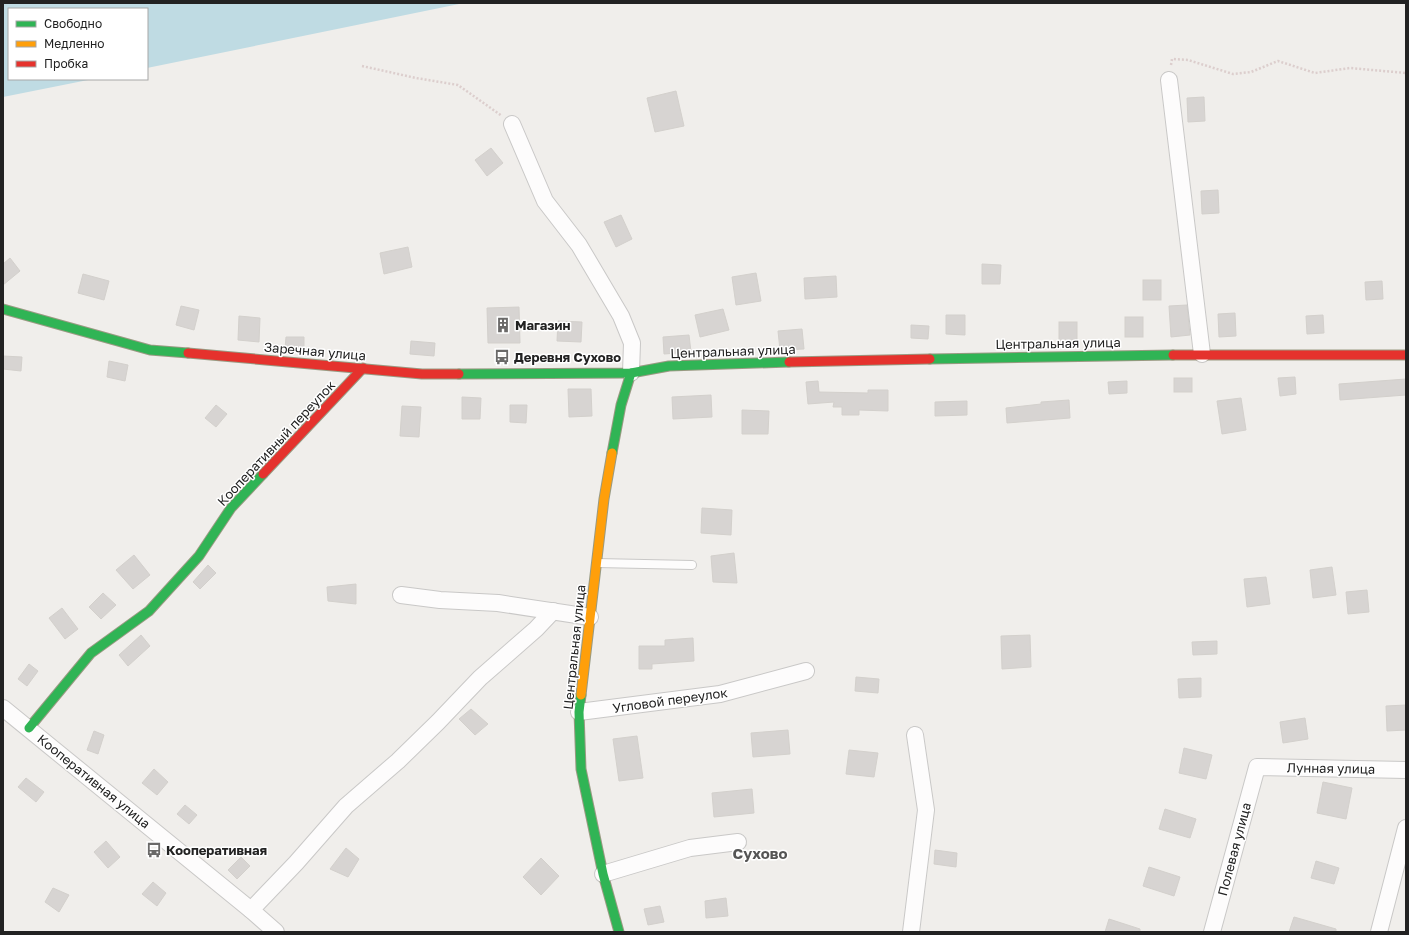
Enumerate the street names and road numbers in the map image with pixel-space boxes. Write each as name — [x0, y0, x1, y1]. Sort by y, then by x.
street label: Центральная улица — [995, 334, 1121, 352]
street label: Заречная улица — [263, 339, 367, 363]
street label: Центральная улица — [670, 341, 796, 361]
street label: Кооперативный переулок — [214, 377, 339, 509]
street label: Центральная улица — [559, 584, 589, 710]
street label: Угловой переулок — [611, 684, 729, 716]
street label: Кооперативная улица — [34, 731, 154, 831]
street label: Лунная улица — [1287, 759, 1375, 777]
street label: Полевая улица — [1214, 801, 1254, 897]

